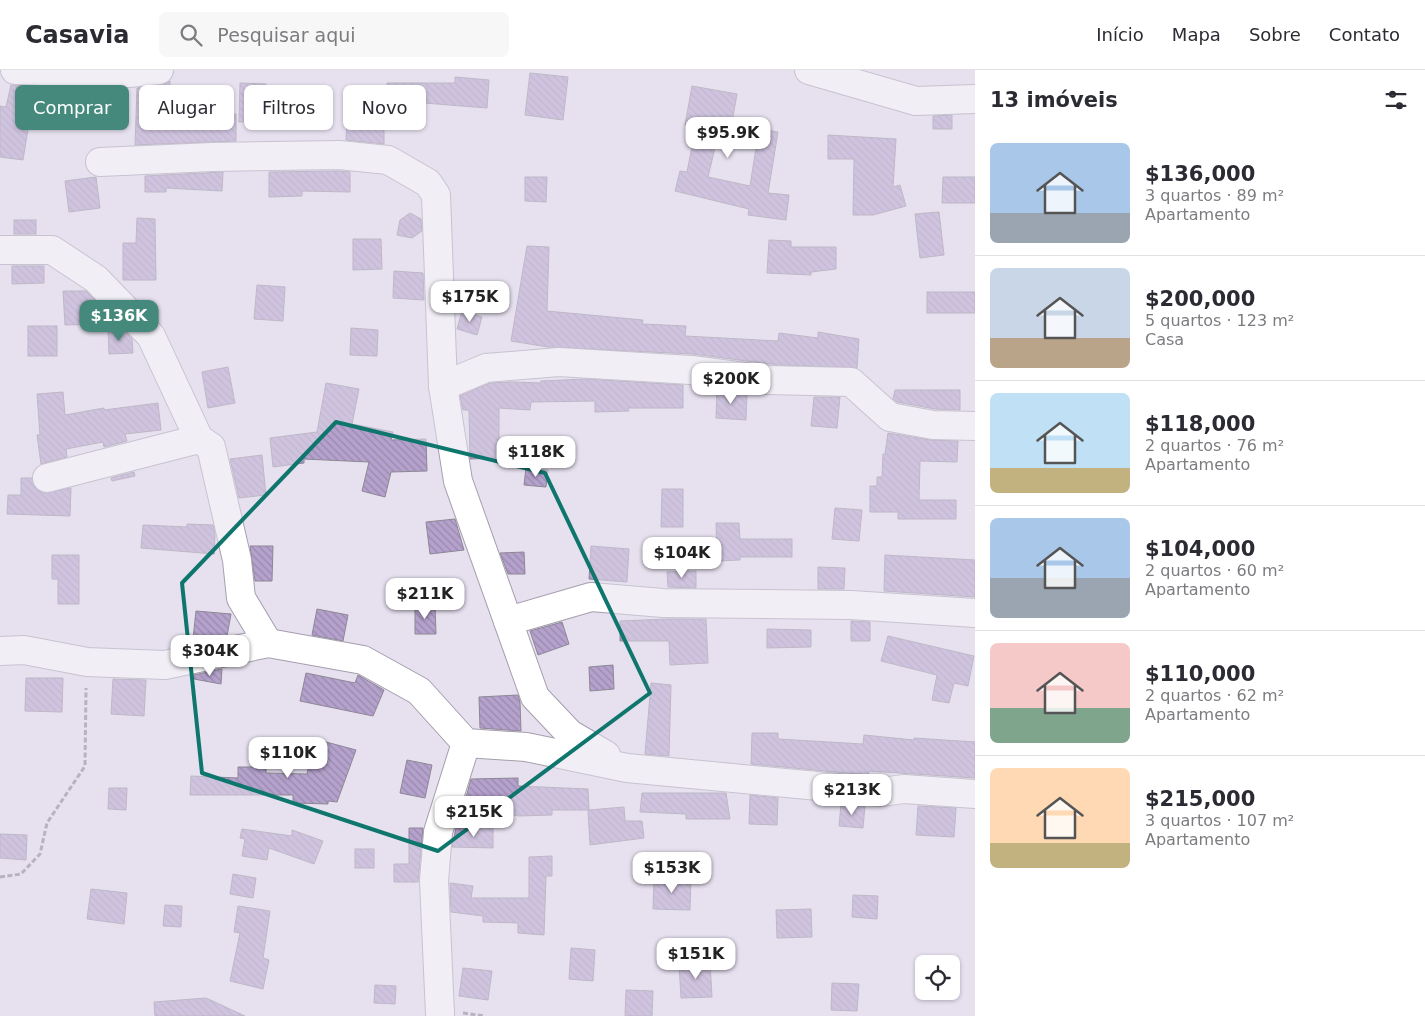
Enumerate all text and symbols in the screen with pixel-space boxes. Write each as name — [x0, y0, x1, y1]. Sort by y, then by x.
search box — [159, 12, 509, 57]
text: Casavia — [25, 21, 129, 49]
icon: search — [177, 21, 205, 49]
text: Pesquisar aqui — [217, 24, 356, 46]
text: Início — [1096, 24, 1144, 45]
text: Mapa — [1172, 24, 1221, 45]
text: Sobre — [1249, 24, 1301, 45]
text: Contato — [1329, 24, 1400, 45]
chip: Comprar — [15, 85, 129, 130]
chip: Alugar — [139, 85, 234, 130]
chip: Filtros — [244, 85, 333, 130]
chip: Novo — [343, 85, 426, 130]
icon: filters — [1382, 86, 1410, 114]
text: 13 imóveis — [990, 88, 1118, 112]
pin: $95.9K — [687, 116, 769, 159]
text: $95.9K — [696, 123, 760, 142]
text: $136,000 — [1145, 162, 1255, 186]
icon: home — [1030, 163, 1090, 223]
text: 3 quartos · 89 m² — [1145, 186, 1284, 205]
text: Apartamento — [1145, 205, 1250, 224]
pin: $175K — [435, 280, 505, 323]
text: $175K — [442, 287, 498, 306]
text: $200,000 — [1145, 287, 1255, 311]
icon: home — [1030, 288, 1090, 348]
pin: $136K — [84, 300, 154, 342]
text: $136K — [91, 306, 147, 325]
text: 5 quartos · 123 m² — [1145, 311, 1294, 330]
text: Casa — [1145, 330, 1184, 349]
pin: $200K — [696, 362, 766, 405]
text: $200K — [703, 369, 759, 388]
text: $118,000 — [1145, 412, 1255, 436]
icon: home — [1030, 413, 1090, 473]
pin: $118K — [501, 436, 571, 478]
text: 2 quartos · 76 m² — [1145, 436, 1284, 455]
text: $118K — [508, 442, 564, 461]
text: Apartamento — [1145, 455, 1250, 474]
pin: $104K — [647, 536, 717, 579]
text: $104,000 — [1145, 537, 1255, 561]
icon: home — [1030, 538, 1090, 598]
text: $104K — [654, 543, 710, 562]
text: 2 quartos · 60 m² — [1145, 561, 1284, 580]
pin: $211K — [390, 578, 460, 620]
text: Apartamento — [1145, 580, 1250, 599]
text: $211K — [397, 584, 453, 603]
pin: $304K — [175, 634, 245, 677]
text: $304K — [182, 641, 238, 660]
text: $110,000 — [1145, 662, 1255, 686]
icon: home — [1030, 663, 1090, 723]
text: 2 quartos · 62 m² — [1145, 686, 1284, 705]
text: Apartamento — [1145, 705, 1250, 724]
pin: $110K — [253, 736, 323, 779]
text: $110K — [260, 743, 316, 762]
pin: $213K — [817, 774, 887, 816]
text: $213K — [824, 780, 880, 799]
text: $215,000 — [1145, 787, 1255, 811]
icon: home — [1030, 788, 1090, 848]
pin: $215K — [439, 796, 509, 838]
text: $215K — [446, 802, 502, 821]
text: 3 quartos · 107 m² — [1145, 811, 1294, 830]
text: Apartamento — [1145, 830, 1250, 849]
pin: $153K — [637, 852, 707, 894]
text: $153K — [644, 858, 700, 877]
pin: $151K — [661, 938, 731, 980]
text: $151K — [668, 944, 724, 963]
map controls — [915, 955, 960, 1000]
button: locate — [915, 955, 960, 1000]

